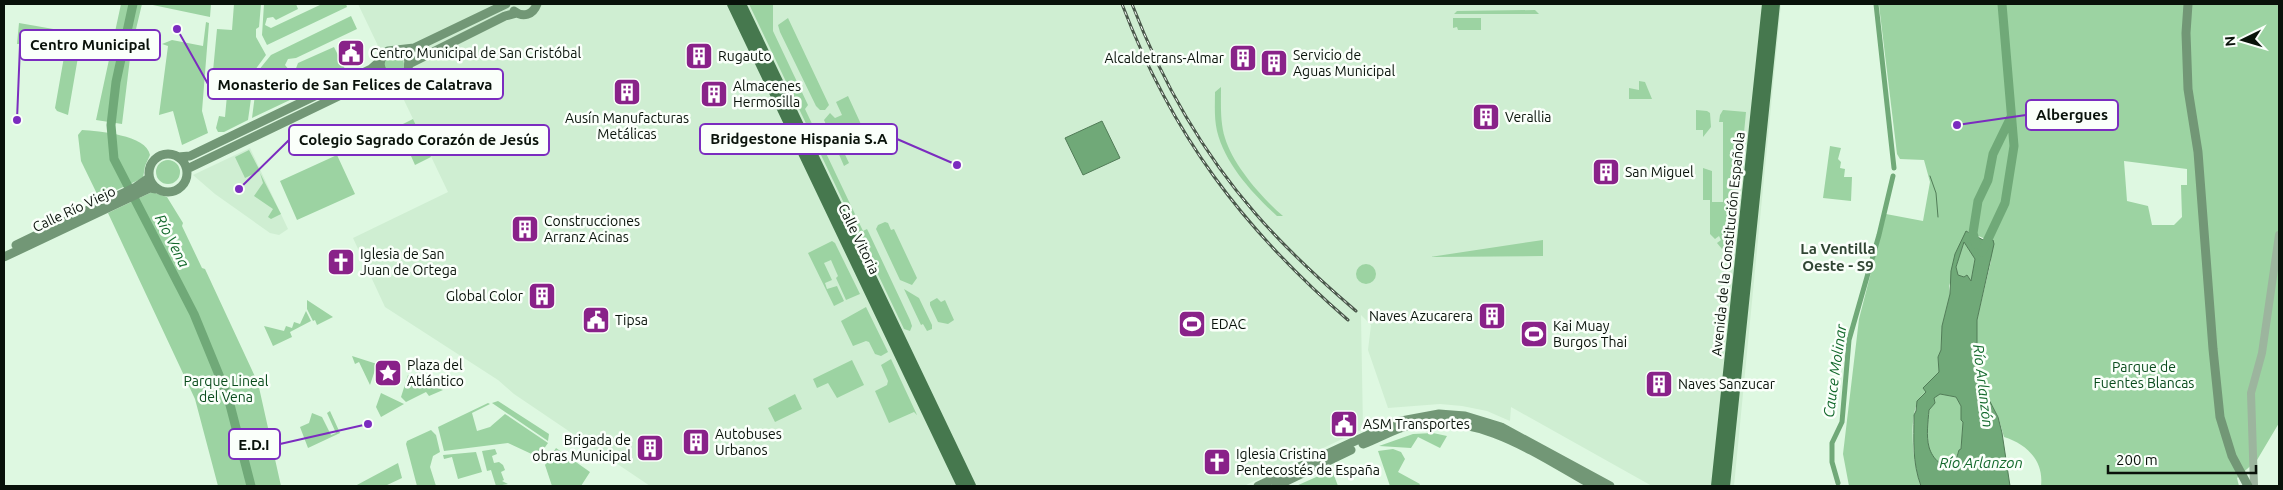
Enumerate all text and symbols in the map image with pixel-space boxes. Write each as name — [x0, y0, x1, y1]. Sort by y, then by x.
north arrow — [2218, 15, 2268, 65]
callout: Centro Municipal — [20, 30, 160, 60]
text: N — [2222, 35, 2238, 47]
text: Centro Municipal — [30, 36, 151, 53]
public building icon: Centro Municipal de San Cristóbal — [336, 38, 366, 68]
building icon: Rugauto — [684, 41, 714, 71]
building icon: Alcaldetrans-Almar — [1228, 43, 1258, 73]
place label: Centro Municipal de San Cristóbal — [370, 45, 581, 61]
place label: Servicio de Aguas Municipal — [1293, 47, 1395, 79]
place label: Rugauto — [718, 48, 772, 64]
building icon: Servicio de Aguas Municipal — [1259, 48, 1289, 78]
place label: Alcaldetrans-Almar — [1105, 50, 1225, 66]
callout: Monasterio de San Felices de Calatrava — [208, 69, 503, 99]
text: Monasterio de San Felices de Calatrava — [218, 76, 492, 93]
building icon: Ausín Manufacturas Metálicas — [612, 77, 642, 107]
place label: Almacenes Hermosilla — [733, 78, 801, 110]
building icon: Almacenes Hermosilla — [699, 79, 729, 109]
callout: Albergues — [2026, 100, 2118, 130]
building icon: Verallia — [1471, 102, 1501, 132]
text: Albergues — [2036, 106, 2108, 123]
place label: Verallia — [1505, 109, 1552, 125]
place label: Ausín Manufacturas Metálicas — [565, 110, 689, 142]
callout: Bridgestone Hispania S.A — [700, 124, 897, 154]
callout: Colegio Sagrado Corazón de Jesús — [289, 125, 549, 155]
text: Bridgestone Hispania S.A — [710, 130, 888, 147]
text: Colegio Sagrado Corazón de Jesús — [299, 131, 539, 148]
street label: Avenida de la Constitución Española — [1708, 131, 1748, 357]
building icon: San Miguel — [1591, 157, 1621, 187]
place label: San Miguel — [1625, 164, 1694, 180]
street label: Calle Río Viejo — [30, 183, 118, 235]
street label: Calle Vitoria — [835, 201, 883, 277]
water label: Río Vena — [152, 211, 193, 270]
place label: Construcciones Arranz Acinas — [544, 213, 640, 245]
building icon: Construcciones Arranz Acinas — [510, 214, 540, 244]
district label: La Ventilla Oeste - S9 — [1800, 240, 1876, 274]
place label: Iglesia de San Juan de Ortega — [360, 246, 457, 278]
church icon: Iglesia de San Juan de Ortega — [326, 247, 356, 277]
building icon: Global Color — [527, 281, 557, 311]
place label: Global Color — [446, 288, 524, 304]
building icon: Naves Azucarera — [1477, 301, 1507, 331]
public building icon: Tipsa — [581, 305, 611, 335]
place label: Naves Azucarera — [1369, 308, 1473, 324]
sports icon: EDAC — [1177, 309, 1207, 339]
place label: Tipsa — [615, 312, 648, 328]
place label: EDAC — [1211, 316, 1247, 332]
place label: Kai Muay Burgos Thai — [1553, 318, 1627, 350]
sports icon: Kai Muay Burgos Thai — [1519, 319, 1549, 349]
water label: Cauce Molinar — [1820, 322, 1850, 419]
water label: Río Arlanzón — [1970, 343, 1997, 428]
place label: Plaza del Atlántico — [407, 357, 464, 389]
place icon: Plaza del Atlántico — [373, 358, 403, 388]
park label: Parque de Fuentes Blancas — [2094, 359, 2194, 391]
building icon: Naves Sanzucar — [1644, 369, 1674, 399]
park label: Parque Lineal del Vena — [184, 373, 269, 405]
place label: Naves Sanzucar — [1678, 376, 1776, 392]
public building icon: ASM Transportes — [1329, 409, 1359, 439]
place label: ASM Transportes — [1363, 416, 1470, 432]
place label: Autobuses Urbanos — [715, 426, 782, 458]
building icon: Autobuses Urbanos — [681, 427, 711, 457]
callout: E.D.I — [229, 429, 280, 459]
place label: Brigada de obras Municipal — [532, 432, 631, 464]
building icon: Brigada de obras Municipal — [635, 433, 665, 463]
text: E.D.I — [238, 436, 270, 453]
scale bar — [2108, 442, 2256, 474]
place label: Iglesia Cristina Pentecostés de España — [1236, 446, 1380, 478]
church icon: Iglesia Cristina Pentecostés de España — [1202, 447, 1232, 477]
text: 200 m — [2116, 451, 2158, 468]
water label: Río Arlanzon — [1939, 454, 2023, 471]

